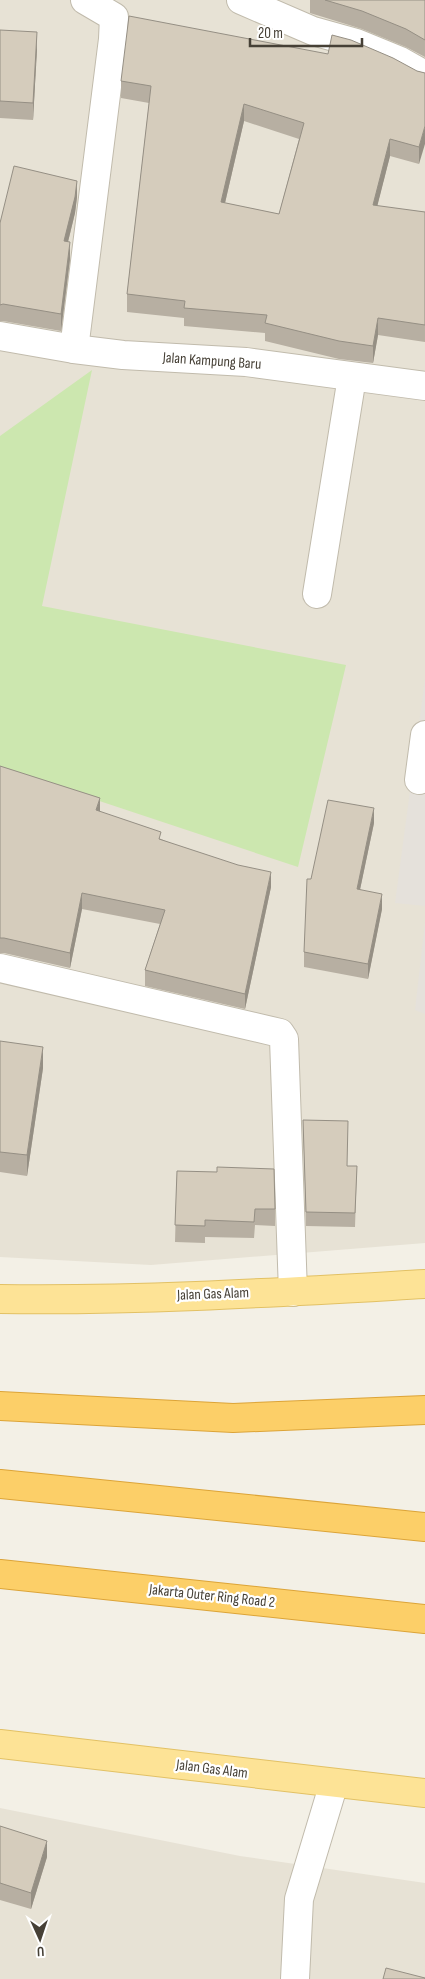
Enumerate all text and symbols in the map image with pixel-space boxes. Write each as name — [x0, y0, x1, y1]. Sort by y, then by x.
scale bar — [250, 15, 362, 47]
text: 20 m — [258, 24, 283, 43]
street label: Jalan Kampung Baru — [161, 348, 262, 374]
street label: Jalan Gas Alam — [176, 1283, 249, 1305]
street label: Jakarta Outer Ring Road 2 — [147, 1580, 276, 1612]
street label: Jalan Gas Alam — [174, 1755, 249, 1783]
north arrow — [15, 1914, 65, 1964]
text: U — [37, 1943, 45, 1960]

